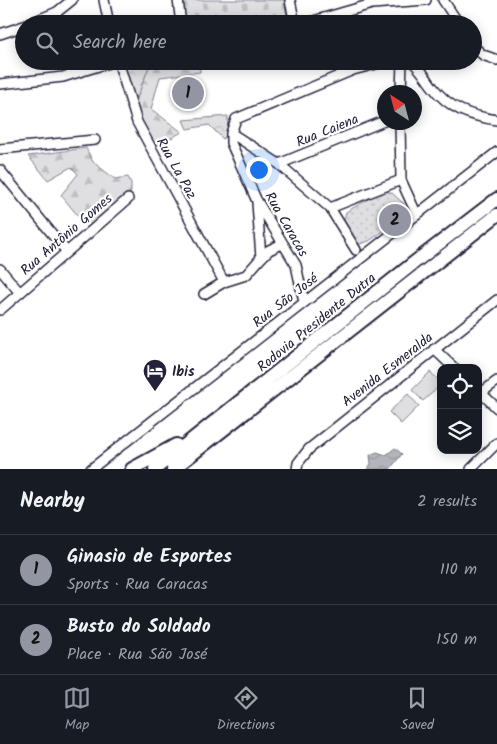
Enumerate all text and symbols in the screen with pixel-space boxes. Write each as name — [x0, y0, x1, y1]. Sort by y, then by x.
search box — [15, 15, 482, 70]
text: Search here — [73, 28, 167, 58]
icon: search — [33, 29, 61, 57]
pin: 1 — [172, 74, 204, 112]
north arrow — [377, 85, 422, 130]
street label: Rua Caiena — [293, 108, 362, 153]
street label: Rua La Paz — [150, 134, 202, 203]
your location — [246, 157, 272, 183]
street label: Rua Antônio Gomes — [16, 188, 118, 281]
street label: Rua Caracas — [259, 188, 314, 261]
pin: 2 — [379, 201, 411, 239]
street label: Rua São José — [248, 268, 324, 333]
street label: Rodovia Presidente Dutra — [252, 268, 381, 378]
street label: Avenida Esmeralda — [337, 327, 438, 412]
hotel icon: Ibis — [142, 358, 168, 392]
place label: Ibis — [172, 361, 195, 383]
map controls — [437, 364, 482, 454]
button: locate — [437, 364, 482, 409]
button: layers — [437, 409, 482, 454]
text: Nearby — [20, 485, 85, 518]
text: 2 results — [417, 489, 477, 514]
text: Ginasio de Esportes — [67, 542, 232, 572]
text: 1 — [34, 557, 38, 582]
text: 110 m — [440, 557, 477, 582]
text: Sports · Rua Caracas — [67, 572, 208, 597]
text: Busto do Soldado — [67, 612, 211, 642]
text: 2 — [31, 627, 41, 652]
text: 150 m — [436, 627, 477, 652]
text: Place · Rua São José — [67, 642, 207, 667]
tab: Map — [63, 684, 91, 736]
tab: Directions — [217, 684, 275, 736]
tab: Saved — [401, 684, 434, 736]

